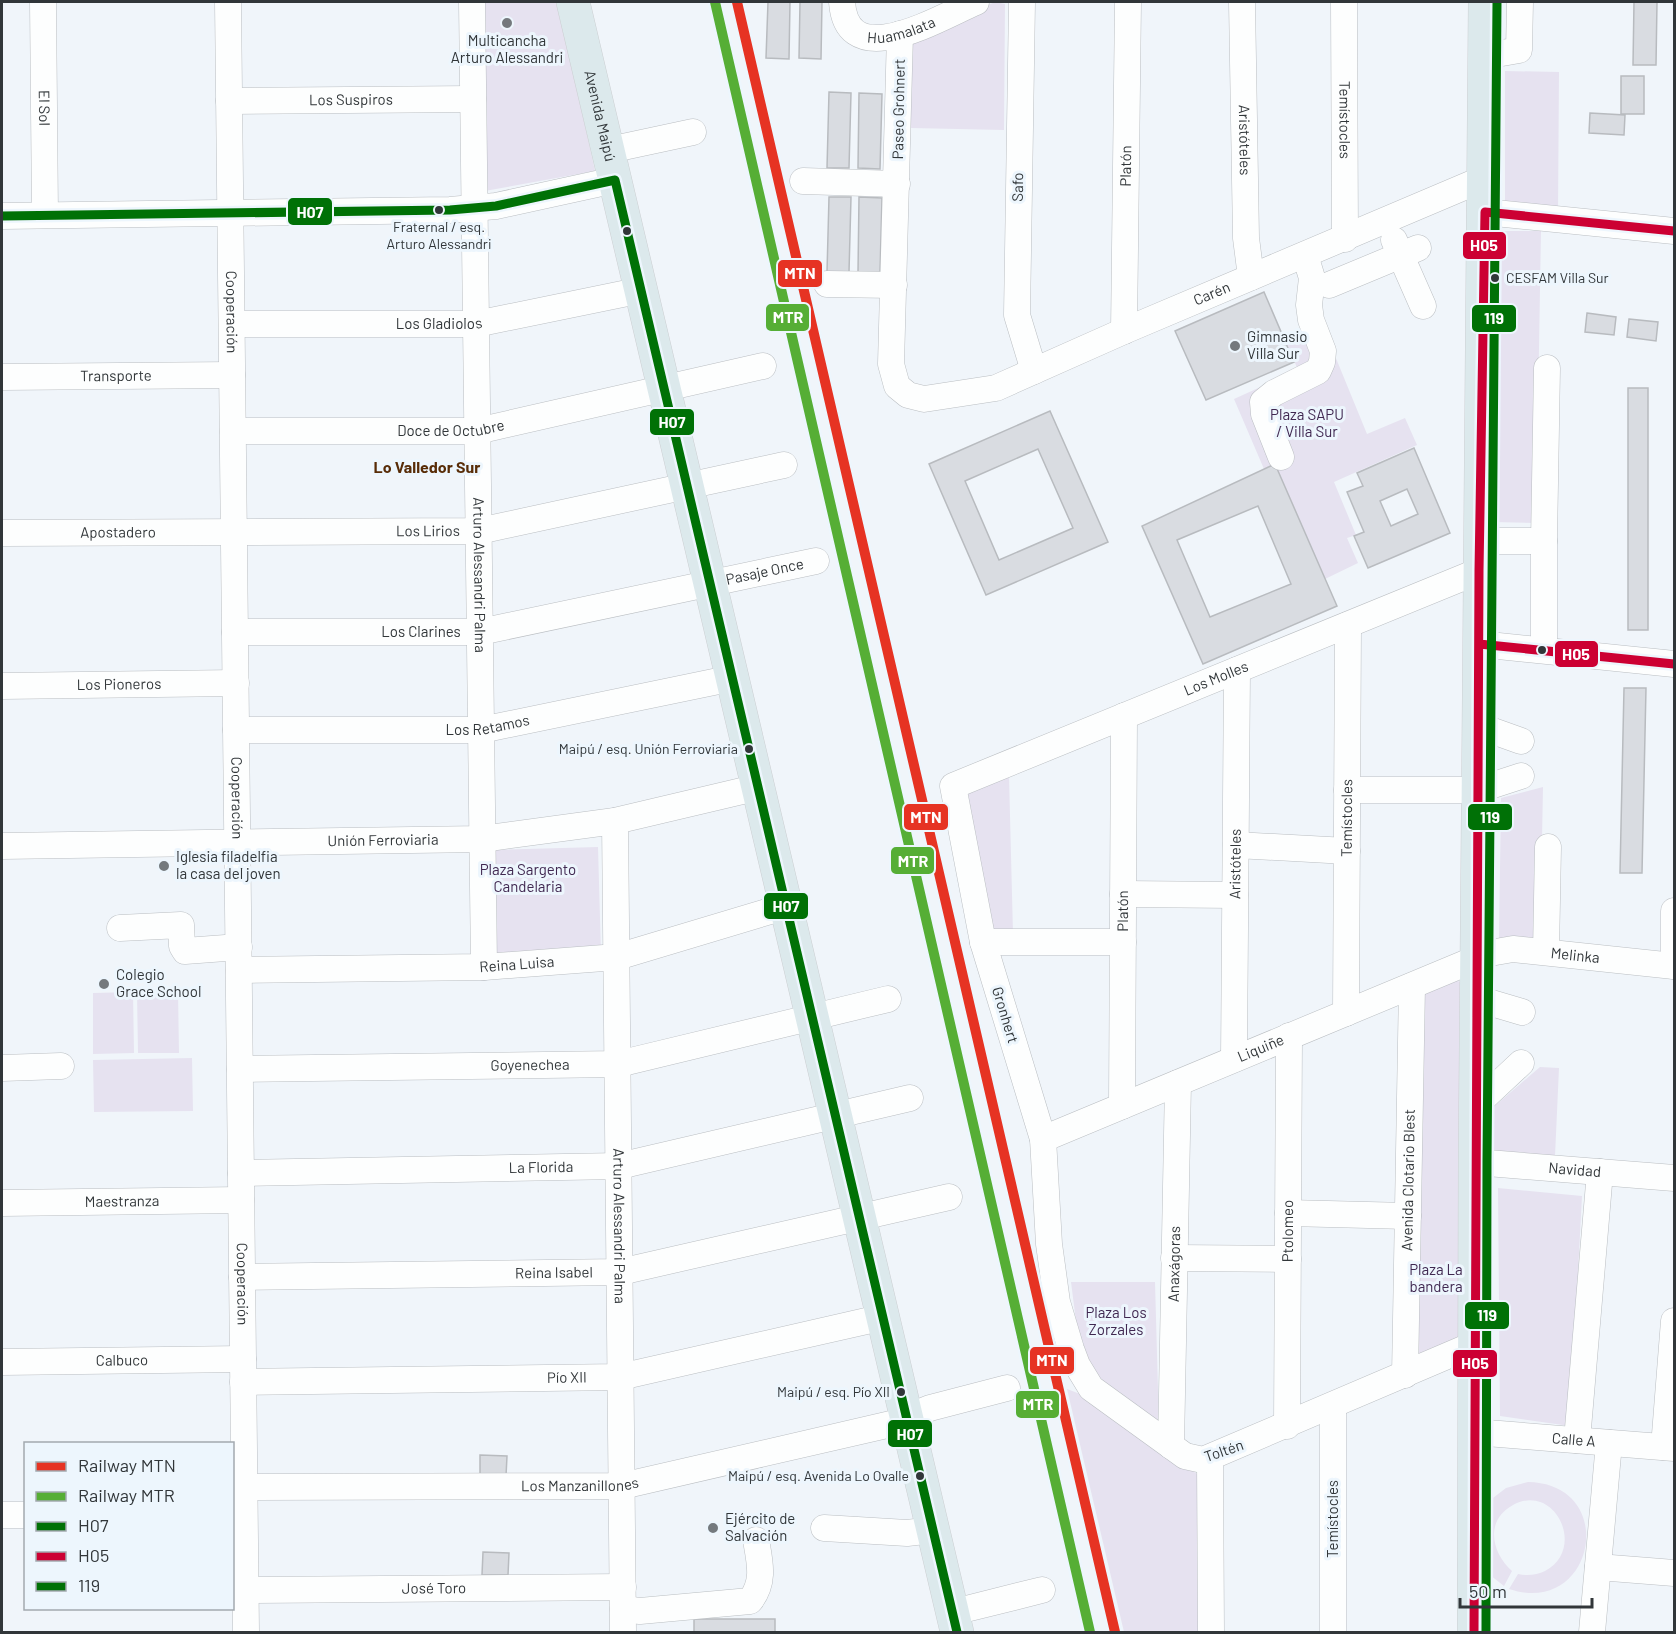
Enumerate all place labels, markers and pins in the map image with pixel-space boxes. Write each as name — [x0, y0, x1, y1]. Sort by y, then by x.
marker: Multicancha Arturo Alessandri — [500, 16, 514, 30]
place label: Multicancha Arturo Alessandri — [451, 31, 563, 66]
marker: Fraternal / esq. Arturo Alessandri — [433, 204, 445, 216]
place label: Fraternal / esq. Arturo Alessandri — [386, 218, 492, 252]
unlabelled marker — [621, 225, 633, 237]
place label: CESFAM Villa Sur — [1506, 269, 1609, 286]
marker: CESFAM Villa Sur — [1489, 272, 1501, 284]
place label: Gimnasio Villa Sur — [1247, 327, 1307, 362]
marker: Gimnasio Villa Sur — [1228, 339, 1242, 353]
unlabelled marker — [1536, 644, 1548, 656]
place label: Maipú / esq. Unión Ferroviaria — [559, 740, 738, 757]
marker: Maipú / esq. Unión Ferroviaria — [743, 743, 755, 755]
place label: Iglesia filadelfia la casa del joven — [176, 847, 281, 882]
marker: Iglesia filadelfia la casa del joven — [157, 859, 171, 873]
place label: Colegio Grace School — [116, 965, 201, 1000]
marker: Colegio Grace School — [97, 977, 111, 991]
place label: Maipú / esq. Pío XII — [777, 1383, 890, 1400]
marker: Maipú / esq. Pío XII — [895, 1386, 907, 1398]
place label: Maipú / esq. Avenida Lo Ovalle — [728, 1467, 909, 1484]
marker: Maipú / esq. Avenida Lo Ovalle — [914, 1470, 926, 1482]
place label: Ejército de Salvación — [725, 1509, 795, 1544]
marker: Ejército de Salvación — [706, 1521, 720, 1535]

